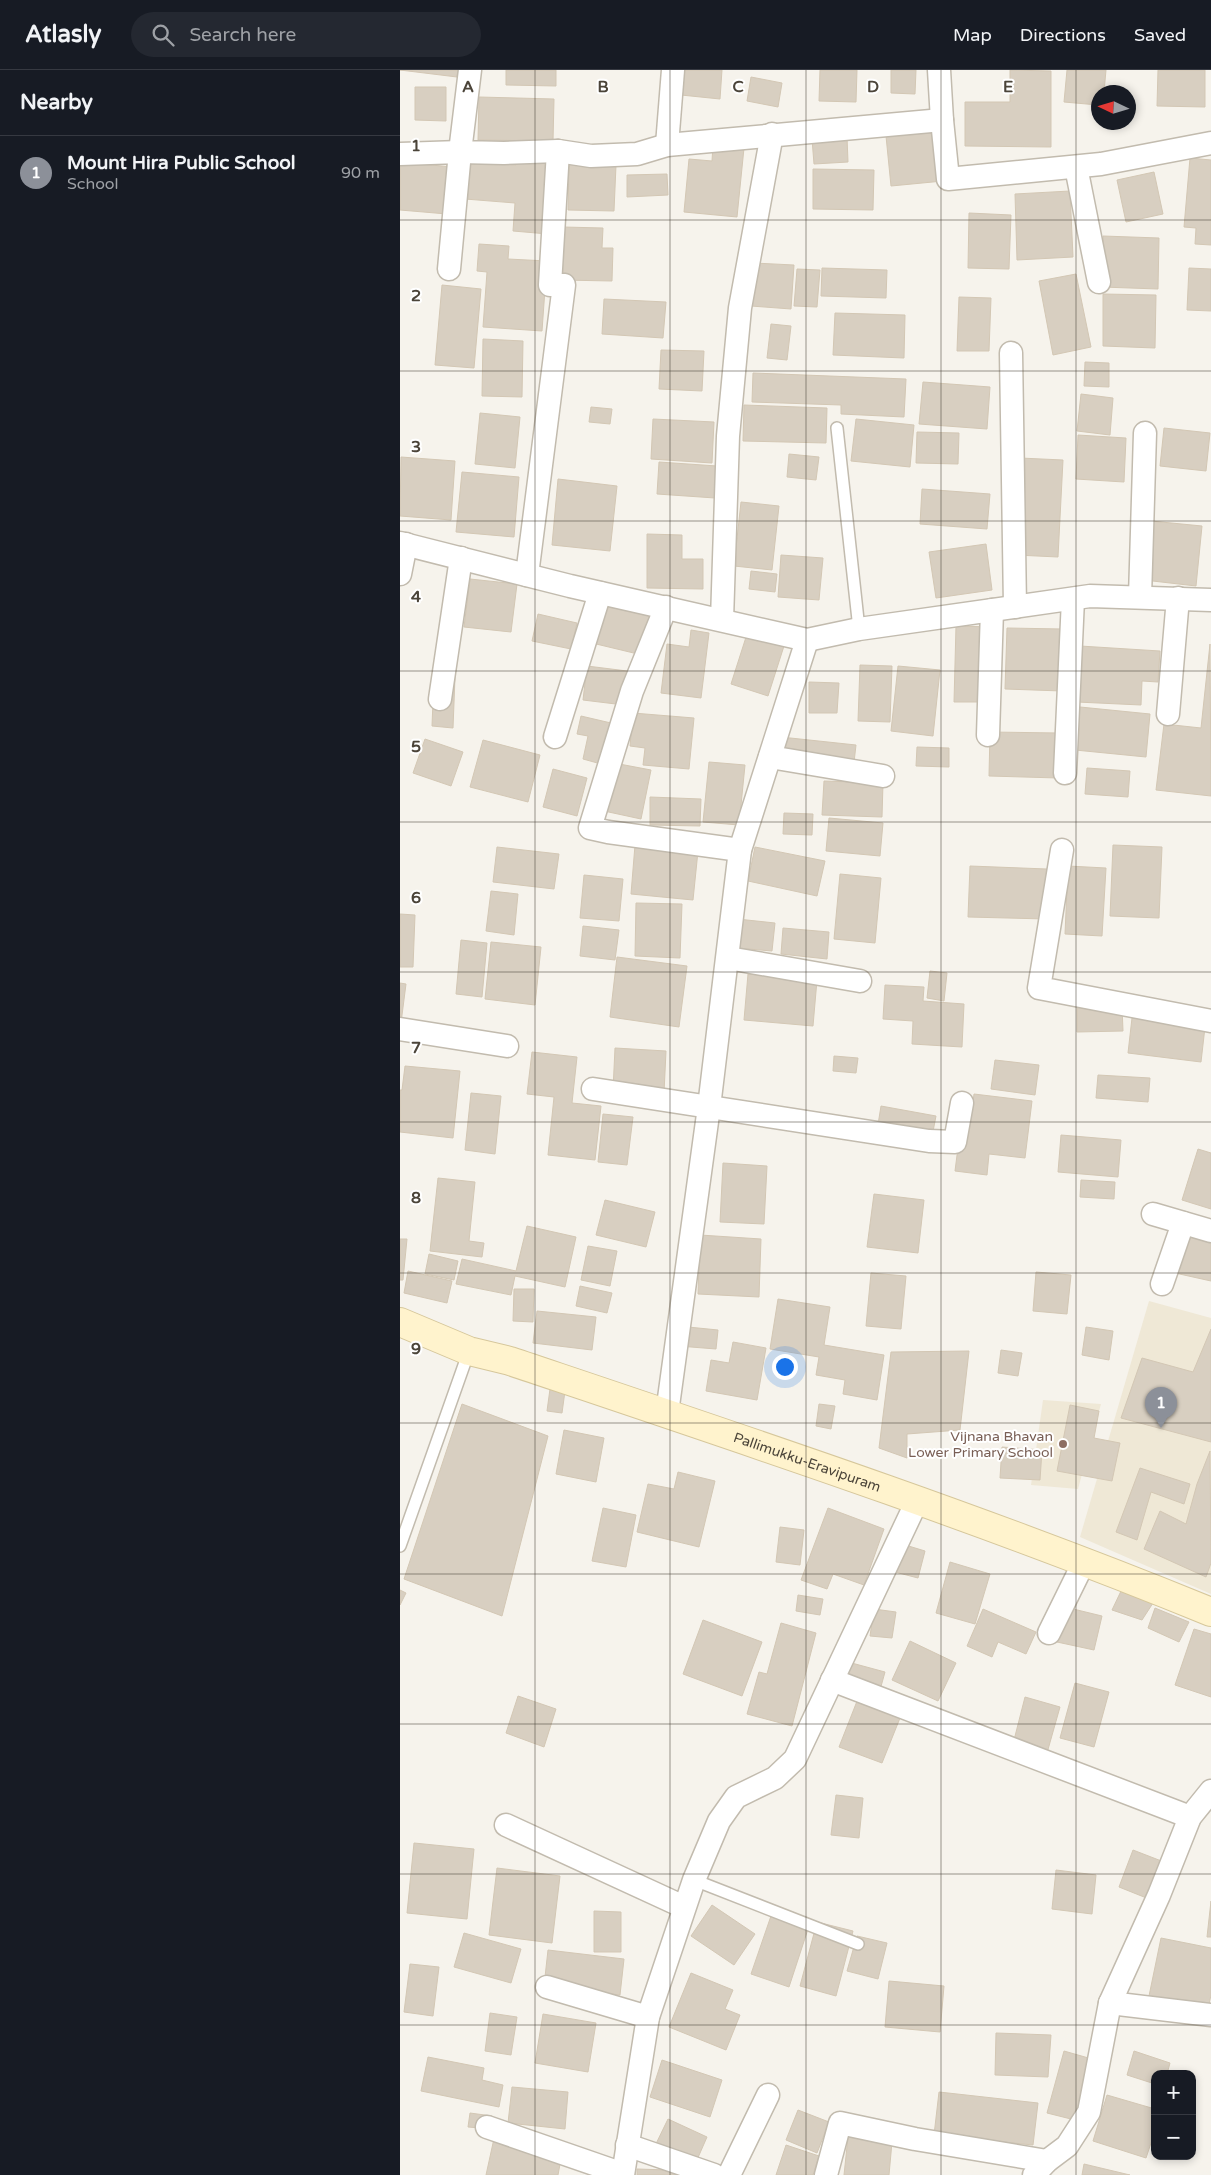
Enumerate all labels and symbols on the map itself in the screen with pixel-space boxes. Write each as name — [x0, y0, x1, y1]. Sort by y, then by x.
text: A — [462, 77, 474, 97]
text: B — [597, 77, 609, 97]
text: C — [732, 77, 744, 97]
text: D — [867, 77, 879, 97]
text: E — [1003, 77, 1013, 97]
north arrow — [1091, 85, 1136, 130]
text: 1 — [411, 136, 421, 156]
text: 2 — [411, 286, 421, 306]
text: 3 — [411, 437, 421, 457]
text: 4 — [411, 587, 421, 607]
text: 5 — [411, 737, 421, 757]
text: 6 — [411, 888, 421, 908]
text: 7 — [411, 1038, 421, 1058]
text: 8 — [411, 1188, 421, 1208]
text: 9 — [411, 1339, 421, 1359]
your location — [772, 1354, 798, 1380]
pin: 1 — [1145, 1387, 1177, 1428]
place label: Vijnana Bhavan Lower Primary School — [908, 1428, 1053, 1461]
street label: Pallimukku-Eravipuram — [731, 1429, 883, 1496]
marker: Vijnana Bhavan Lower Primary School — [1057, 1438, 1069, 1450]

